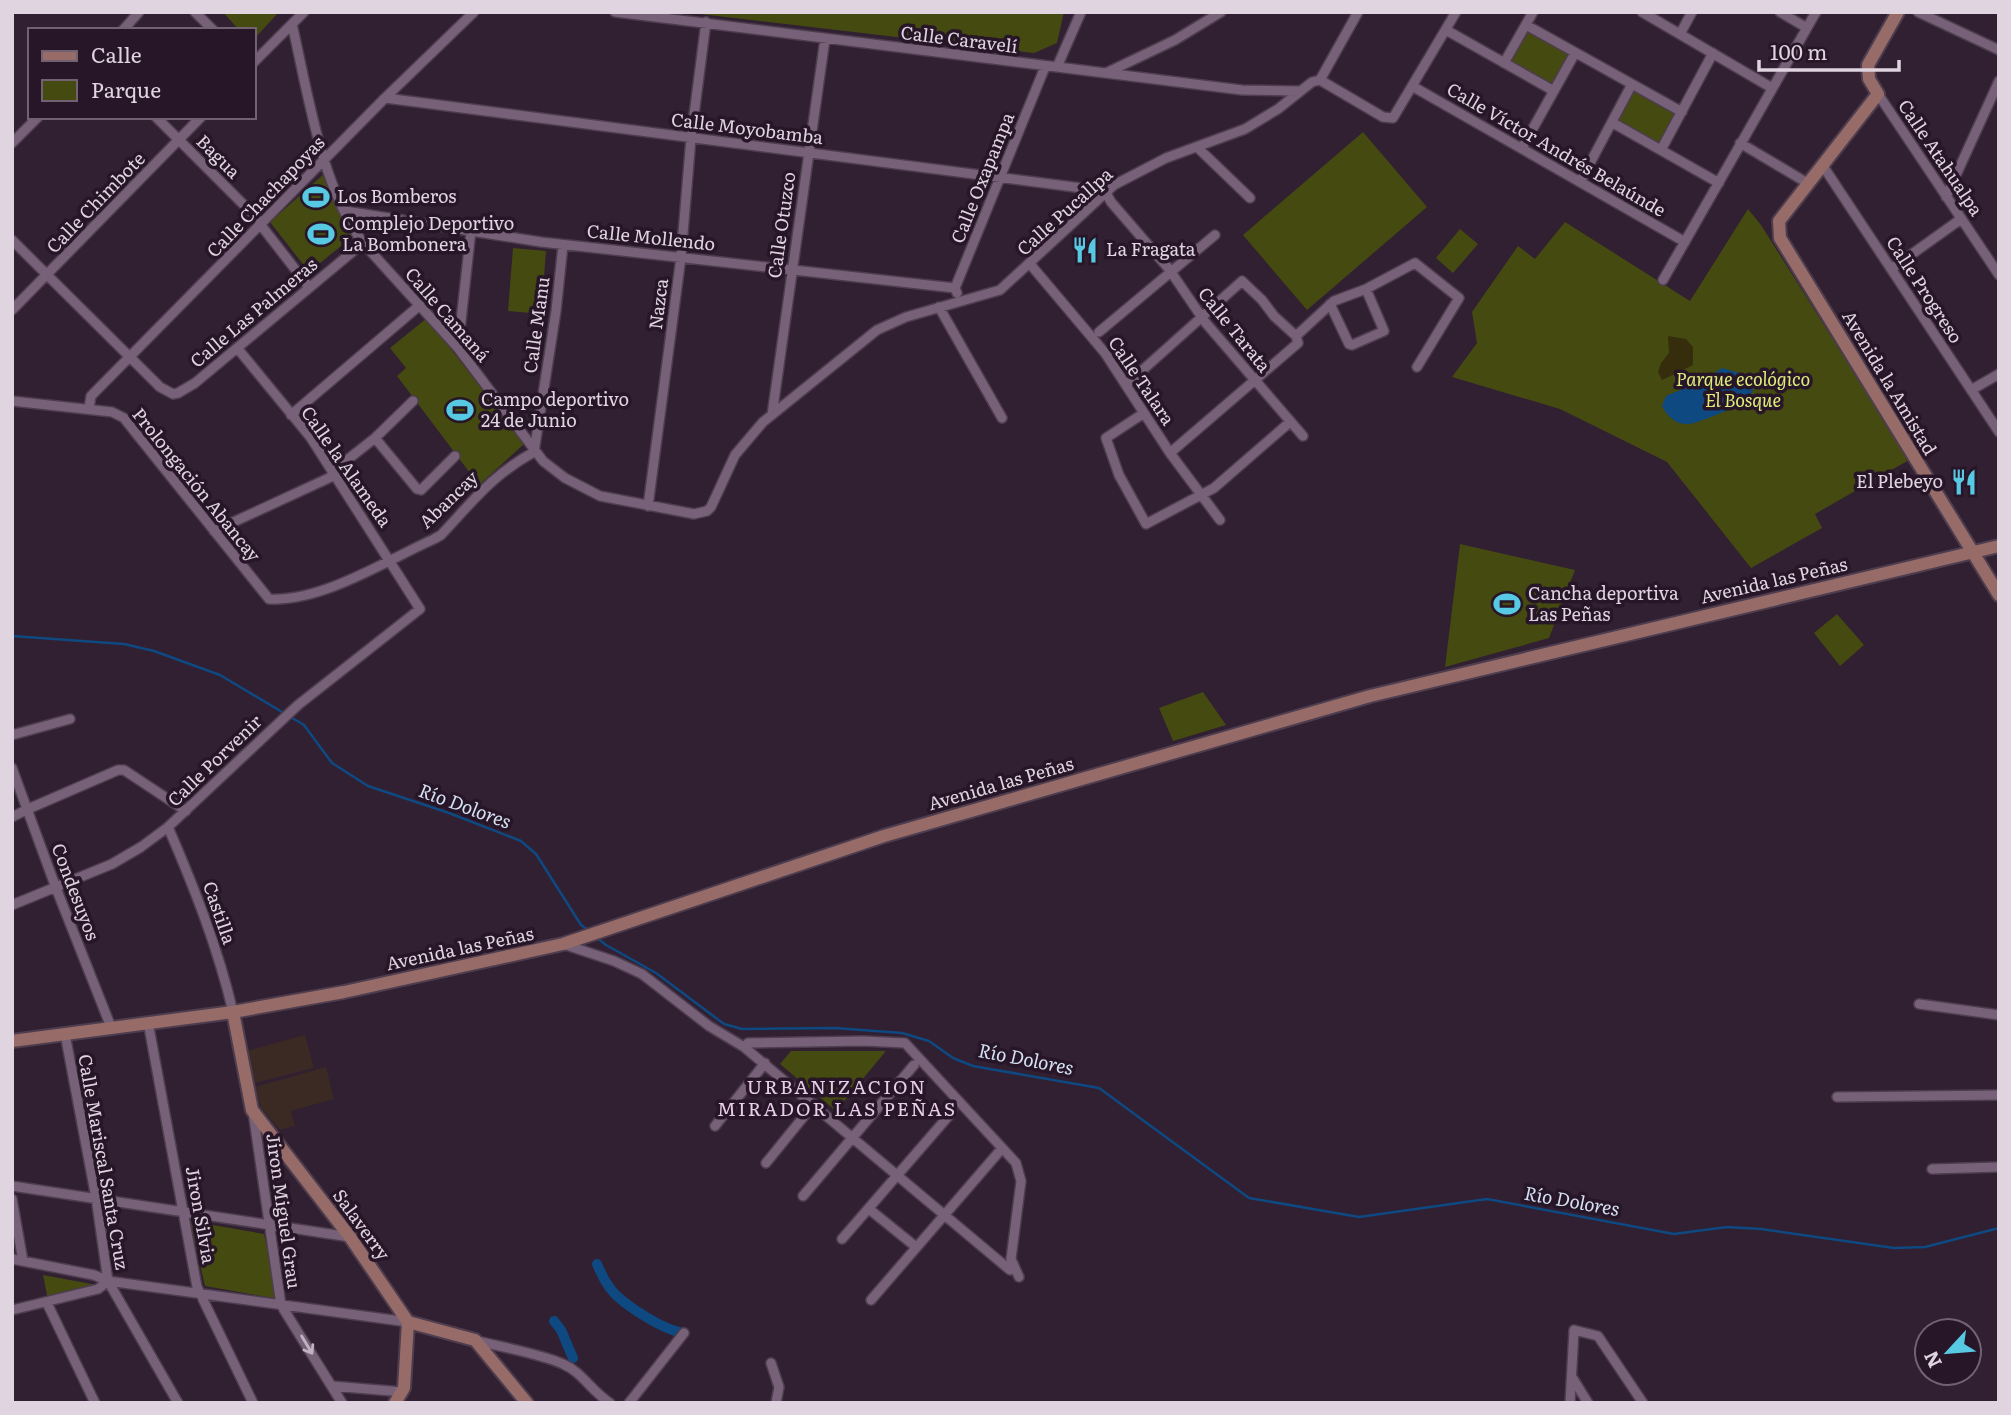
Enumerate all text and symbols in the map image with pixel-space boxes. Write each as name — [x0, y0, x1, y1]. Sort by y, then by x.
street label: Calle Caravelí — [899, 18, 1019, 59]
legend — [28, 28, 256, 119]
scale bar — [1759, 28, 1899, 72]
text: 100 m — [1770, 35, 1827, 66]
text: Calle — [91, 38, 142, 69]
text: Parque — [91, 73, 161, 104]
street label: Calle Víctor Andrés Belaúnde — [1442, 75, 1671, 223]
street label: Calle Atahualpa — [1892, 93, 1990, 221]
street label: Calle Moyobamba — [670, 105, 825, 150]
street label: Calle Oxapampa — [943, 108, 1020, 247]
street label: Bagua — [191, 128, 247, 184]
street label: Calle Chachapoyas — [200, 129, 330, 263]
street label: Calle Chimbote — [39, 145, 150, 259]
street label: Calle Pucallpa — [1010, 160, 1118, 261]
street label: Calle Otuzco — [760, 170, 801, 280]
sports icon: Los Bomberos — [301, 182, 331, 212]
place label: Los Bomberos — [337, 182, 456, 209]
place label: Complejo Deportivo La Bombonera — [342, 209, 514, 257]
street label: Calle Mollendo — [586, 216, 717, 257]
sports icon: Complejo Deportivo La Bombonera — [306, 219, 336, 249]
street label: Calle Progreso — [1881, 230, 1970, 348]
restaurant icon: La Fragata — [1070, 235, 1100, 265]
place label: La Fragata — [1106, 235, 1196, 262]
street label: Calle Las Palmeras — [184, 250, 323, 373]
street label: Calle Camaná — [399, 261, 497, 367]
street label: Calle Manu — [515, 275, 556, 375]
street label: Nazca — [641, 276, 674, 331]
street label: Calle Tarata — [1192, 281, 1278, 378]
street label: Avenida la Amistad — [1836, 305, 1944, 460]
street label: Calle Talara — [1102, 330, 1182, 430]
park label: Parque ecológico El Bosque — [1676, 365, 1810, 413]
place label: Campo deportivo 24 de Junio — [481, 385, 629, 433]
sports icon: Campo deportivo 24 de Junio — [445, 395, 475, 425]
street label: Calle la Alameda — [295, 400, 399, 532]
street label: Prolongación Abancay — [127, 401, 268, 567]
street label: Abancay — [412, 463, 484, 534]
place label: El Plebeyo — [1856, 467, 1943, 494]
restaurant icon: El Plebeyo — [1949, 467, 1979, 497]
street label: Avenida las Peñas — [1698, 550, 1850, 610]
place label: Cancha deportiva Las Peñas — [1528, 579, 1679, 627]
sports icon: Cancha deportiva Las Peñas — [1492, 589, 1522, 619]
street label: Calle Porvenir — [161, 707, 268, 812]
street label: Avenida las Peñas — [925, 749, 1076, 816]
water label: Río Dolores — [415, 775, 516, 835]
street label: Condesuyos — [46, 839, 107, 944]
street label: Castilla — [197, 877, 244, 948]
street label: Avenida las Peñas — [383, 919, 536, 976]
water label: Río Dolores — [976, 1035, 1076, 1081]
street label: Calle Mariscal Santa Cruz — [72, 1052, 137, 1272]
district label: URBANIZACION MIRADOR LAS PEÑAS — [717, 1072, 957, 1122]
street label: Jiron Miguel Grau — [260, 1131, 309, 1290]
street label: Jiron Silvia — [180, 1164, 223, 1266]
water label: Río Dolores — [1522, 1178, 1622, 1222]
street label: Salaverry — [327, 1183, 398, 1266]
north arrow — [1913, 1317, 1983, 1387]
one-way arrow — [300, 1335, 314, 1355]
text: N — [1916, 1347, 1948, 1373]

